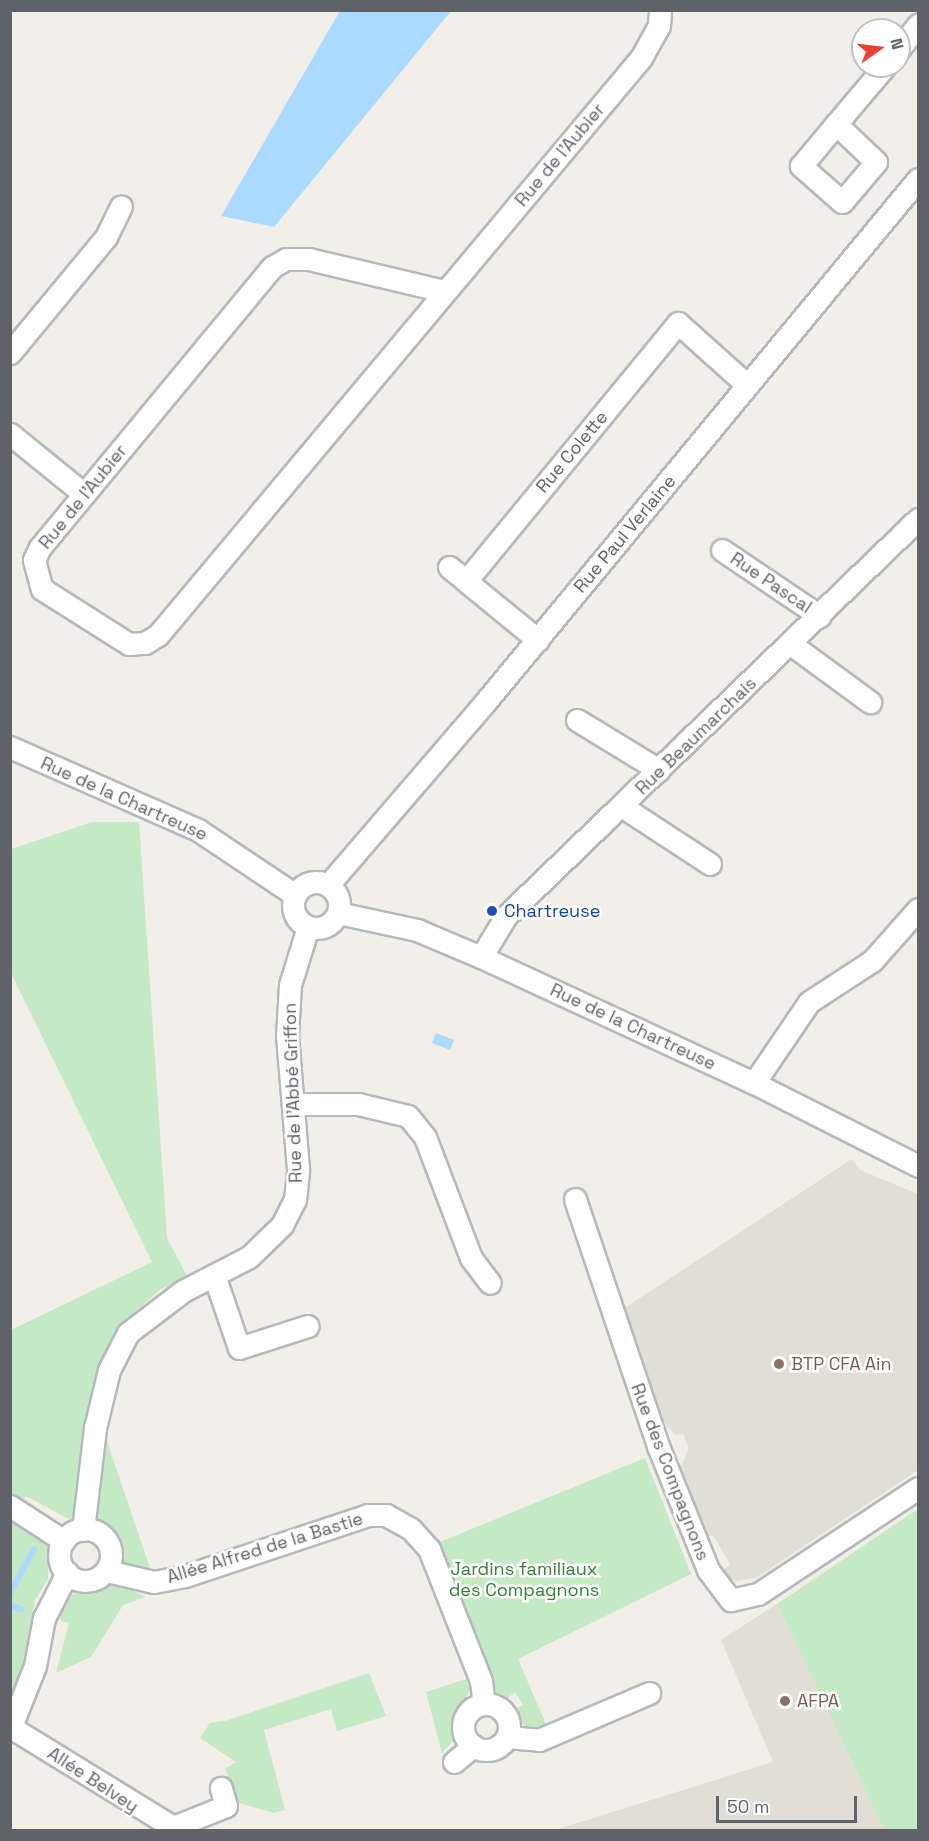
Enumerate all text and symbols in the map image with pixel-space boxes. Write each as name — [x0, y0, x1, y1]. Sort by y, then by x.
north arrow — [851, 18, 911, 78]
text: N — [886, 36, 908, 52]
street label: Rue de l'Aubier — [511, 99, 609, 211]
street label: Rue Colette — [532, 407, 612, 497]
street label: Rue de l'Aubier — [34, 441, 132, 553]
street label: Rue Paul Verlaine — [569, 471, 681, 597]
street label: Rue Pascal — [726, 548, 816, 618]
street label: Rue Beaumarchais — [631, 673, 761, 799]
street label: Rue de la Chartreuse — [37, 752, 211, 846]
place label: Chartreuse — [504, 900, 600, 922]
marker: Chartreuse — [485, 904, 499, 918]
street label: Rue de la Chartreuse — [547, 979, 719, 1075]
street label: Rue de l'Abbé Griffon — [279, 1003, 307, 1183]
place label: BTP CFA Ain — [791, 1353, 892, 1375]
marker: BTP CFA Ain — [772, 1357, 786, 1371]
street label: Rue des Compagnons — [626, 1380, 714, 1564]
street label: Allée Alfred de la Bastie — [164, 1508, 366, 1588]
park label: Jardins familiaux des Compagnons — [449, 1559, 599, 1602]
place label: AFPA — [797, 1690, 839, 1712]
marker: AFPA — [778, 1694, 792, 1708]
street label: Allée Belvey — [43, 1743, 143, 1817]
scale bar — [719, 1784, 860, 1822]
text: 50 m — [727, 1795, 769, 1818]

